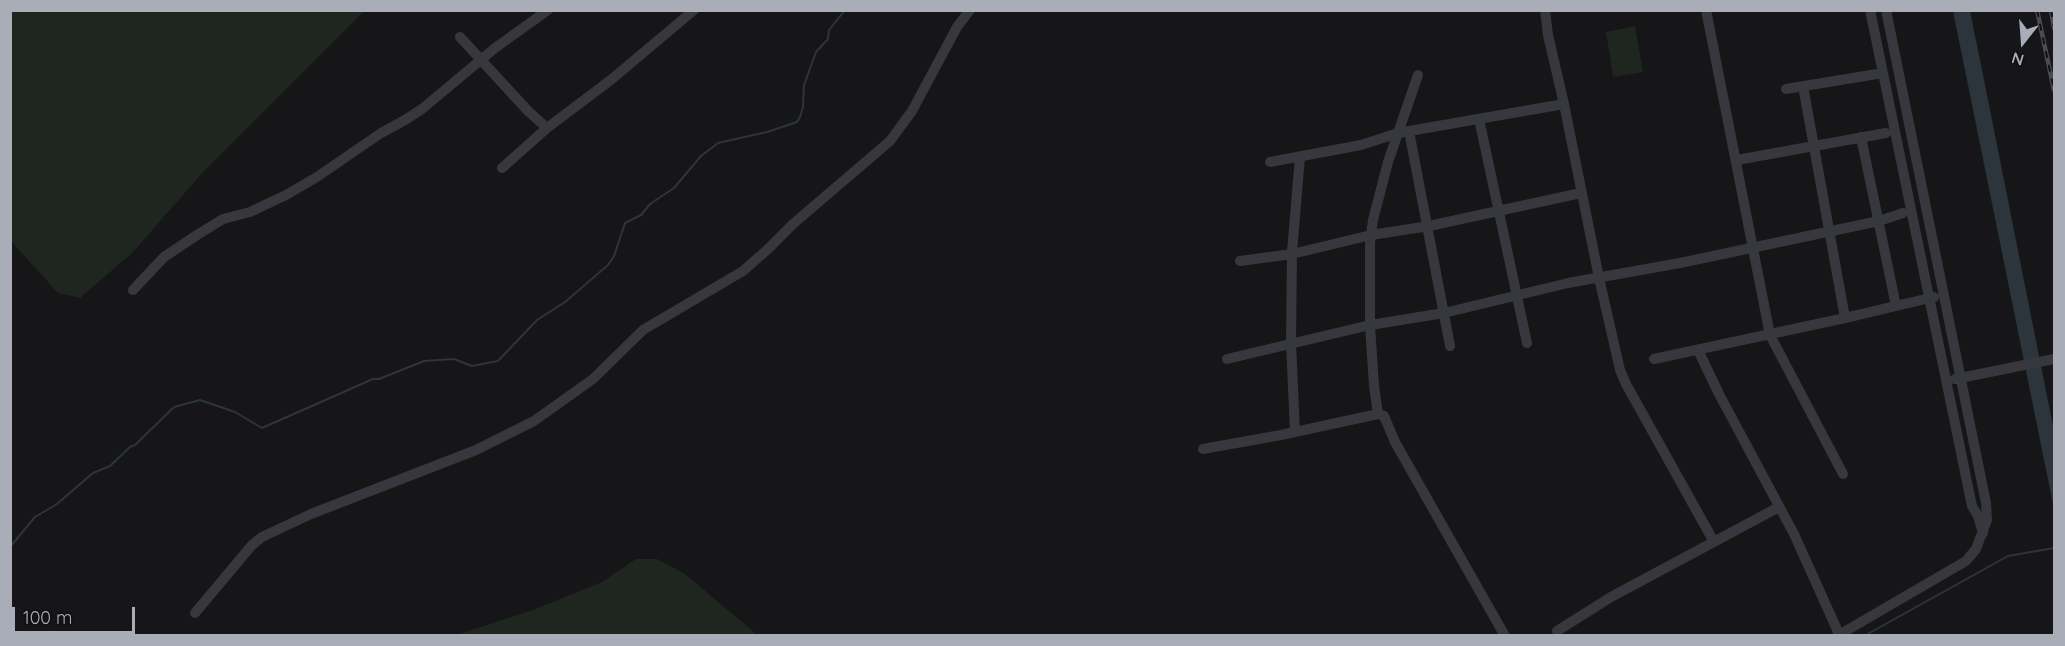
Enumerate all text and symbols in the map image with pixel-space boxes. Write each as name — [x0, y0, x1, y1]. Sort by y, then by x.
north arrow — [1993, 12, 2053, 72]
text: N — [2009, 48, 2026, 70]
scale bar — [15, 595, 138, 633]
text: 100 m — [23, 606, 72, 629]

